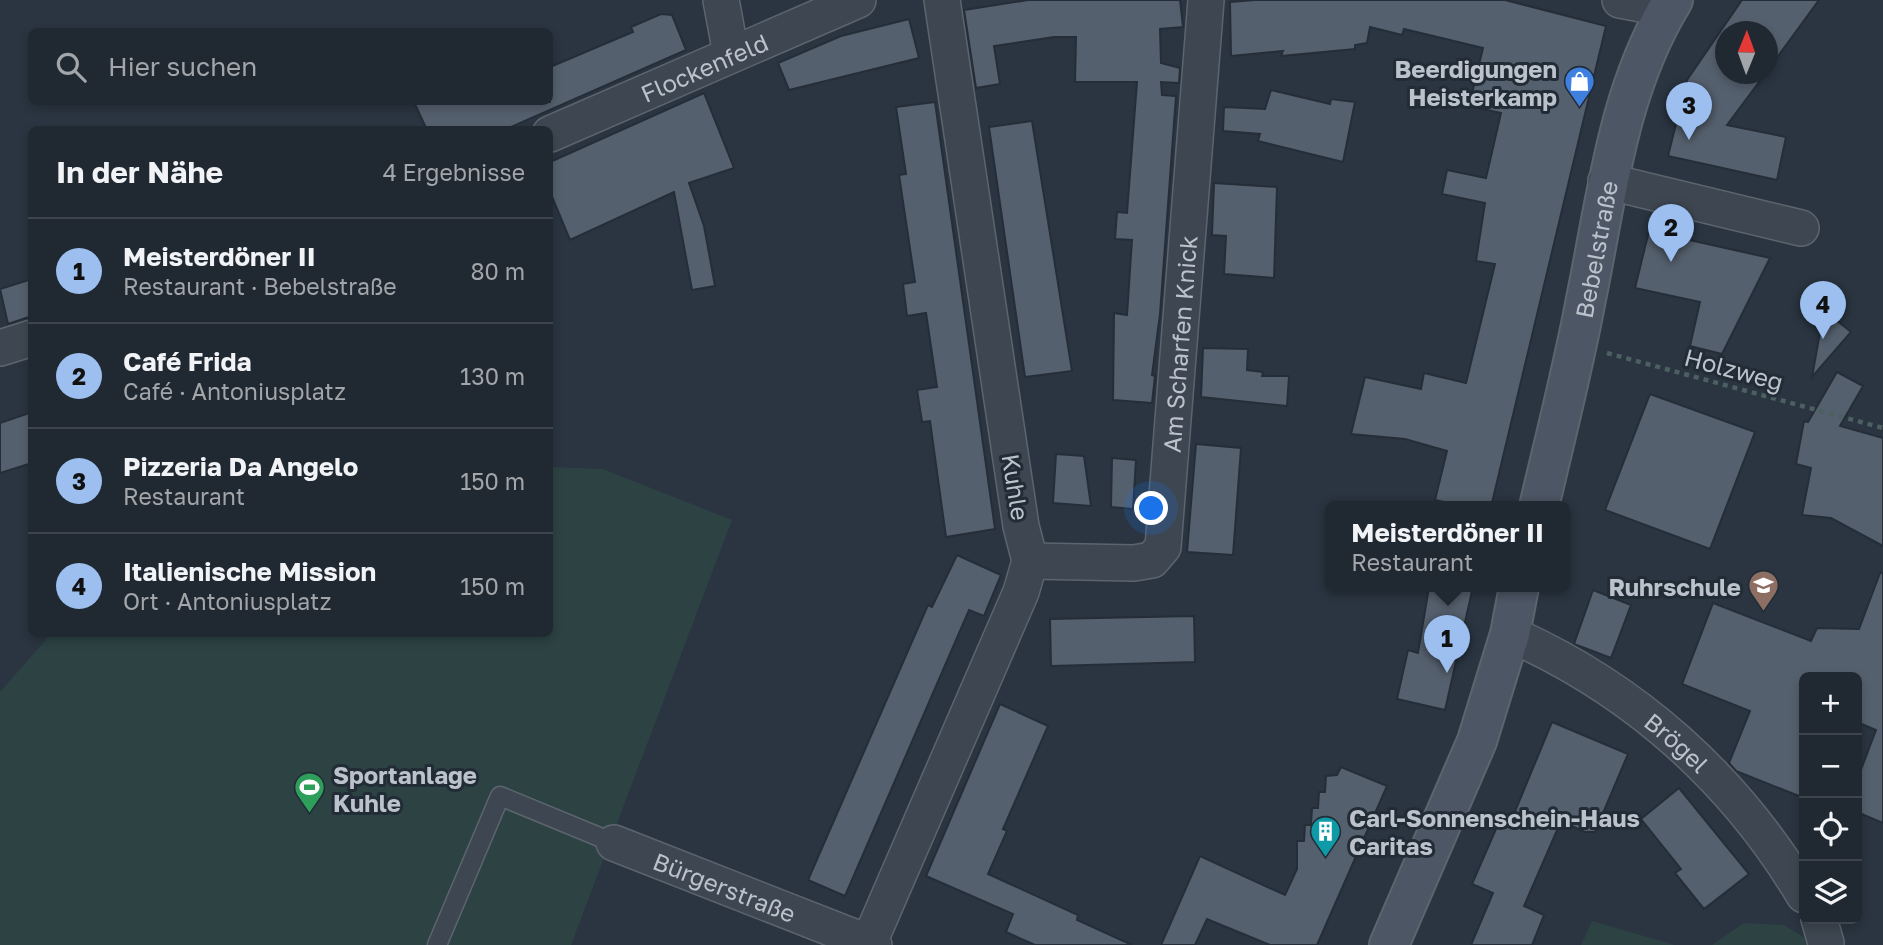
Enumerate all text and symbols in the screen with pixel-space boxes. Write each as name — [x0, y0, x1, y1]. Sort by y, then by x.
north arrow — [1715, 21, 1778, 84]
street label: Flockenfeld — [636, 27, 772, 107]
search box — [28, 28, 553, 105]
icon: search — [52, 48, 90, 86]
text: Hier suchen — [108, 51, 257, 82]
place label: Beerdigungen Heisterkamp — [1394, 54, 1557, 111]
shop icon: Beerdigungen Heisterkamp — [1563, 65, 1597, 109]
pin: 3 — [1666, 82, 1712, 140]
text: In der Nähe — [56, 154, 223, 190]
text: 4 Ergebnisse — [383, 158, 525, 186]
street label: Bebelstraße — [1568, 178, 1623, 320]
pin: 2 — [1648, 204, 1694, 262]
street label: Am Scharfen Knick — [1156, 234, 1202, 454]
text: Meisterdöner II — [123, 241, 316, 272]
text: 1 — [73, 257, 85, 285]
text: 80 m — [471, 257, 525, 285]
text: Restaurant · Bebelstraße — [123, 272, 397, 300]
pin: 4 — [1800, 281, 1846, 339]
street label: Holzweg — [1682, 342, 1786, 396]
text: Café Frida — [123, 346, 252, 377]
text: 2 — [72, 362, 86, 390]
text: 130 m — [460, 362, 525, 390]
text: Café · Antoniusplatz — [123, 377, 346, 405]
text: Pizzeria Da Angelo — [123, 451, 358, 482]
street label: Kuhle — [996, 452, 1036, 522]
text: 3 — [72, 467, 86, 495]
text: 150 m — [460, 467, 525, 495]
text: Restaurant — [123, 482, 245, 510]
your location — [1134, 491, 1168, 525]
popup — [1325, 501, 1570, 592]
text: Meisterdöner II — [1351, 517, 1544, 548]
text: Restaurant — [1351, 548, 1473, 576]
text: Italienische Mission — [123, 556, 376, 587]
school or university icon: Ruhrschule — [1747, 569, 1781, 613]
text: 4 — [72, 572, 86, 600]
text: 150 m — [460, 572, 525, 600]
place label: Ruhrschule — [1608, 572, 1741, 601]
text: Ort · Antoniusplatz — [123, 587, 331, 615]
pin: 1 — [1424, 615, 1470, 673]
map controls — [1799, 672, 1862, 924]
button: + — [1799, 672, 1862, 735]
street label: Brögel — [1639, 706, 1715, 778]
button: − — [1799, 735, 1862, 798]
place label: Sportanlage Kuhle — [333, 760, 477, 817]
sports icon: Sportanlage Kuhle — [293, 771, 327, 815]
button: locate — [1799, 798, 1862, 861]
place label: Carl-Sonnenschein-Haus Caritas — [1349, 803, 1640, 860]
building icon: Carl-Sonnenschein-Haus Caritas — [1309, 814, 1343, 858]
street label: Bürgerstraße — [649, 845, 800, 927]
button: layers — [1799, 861, 1862, 924]

